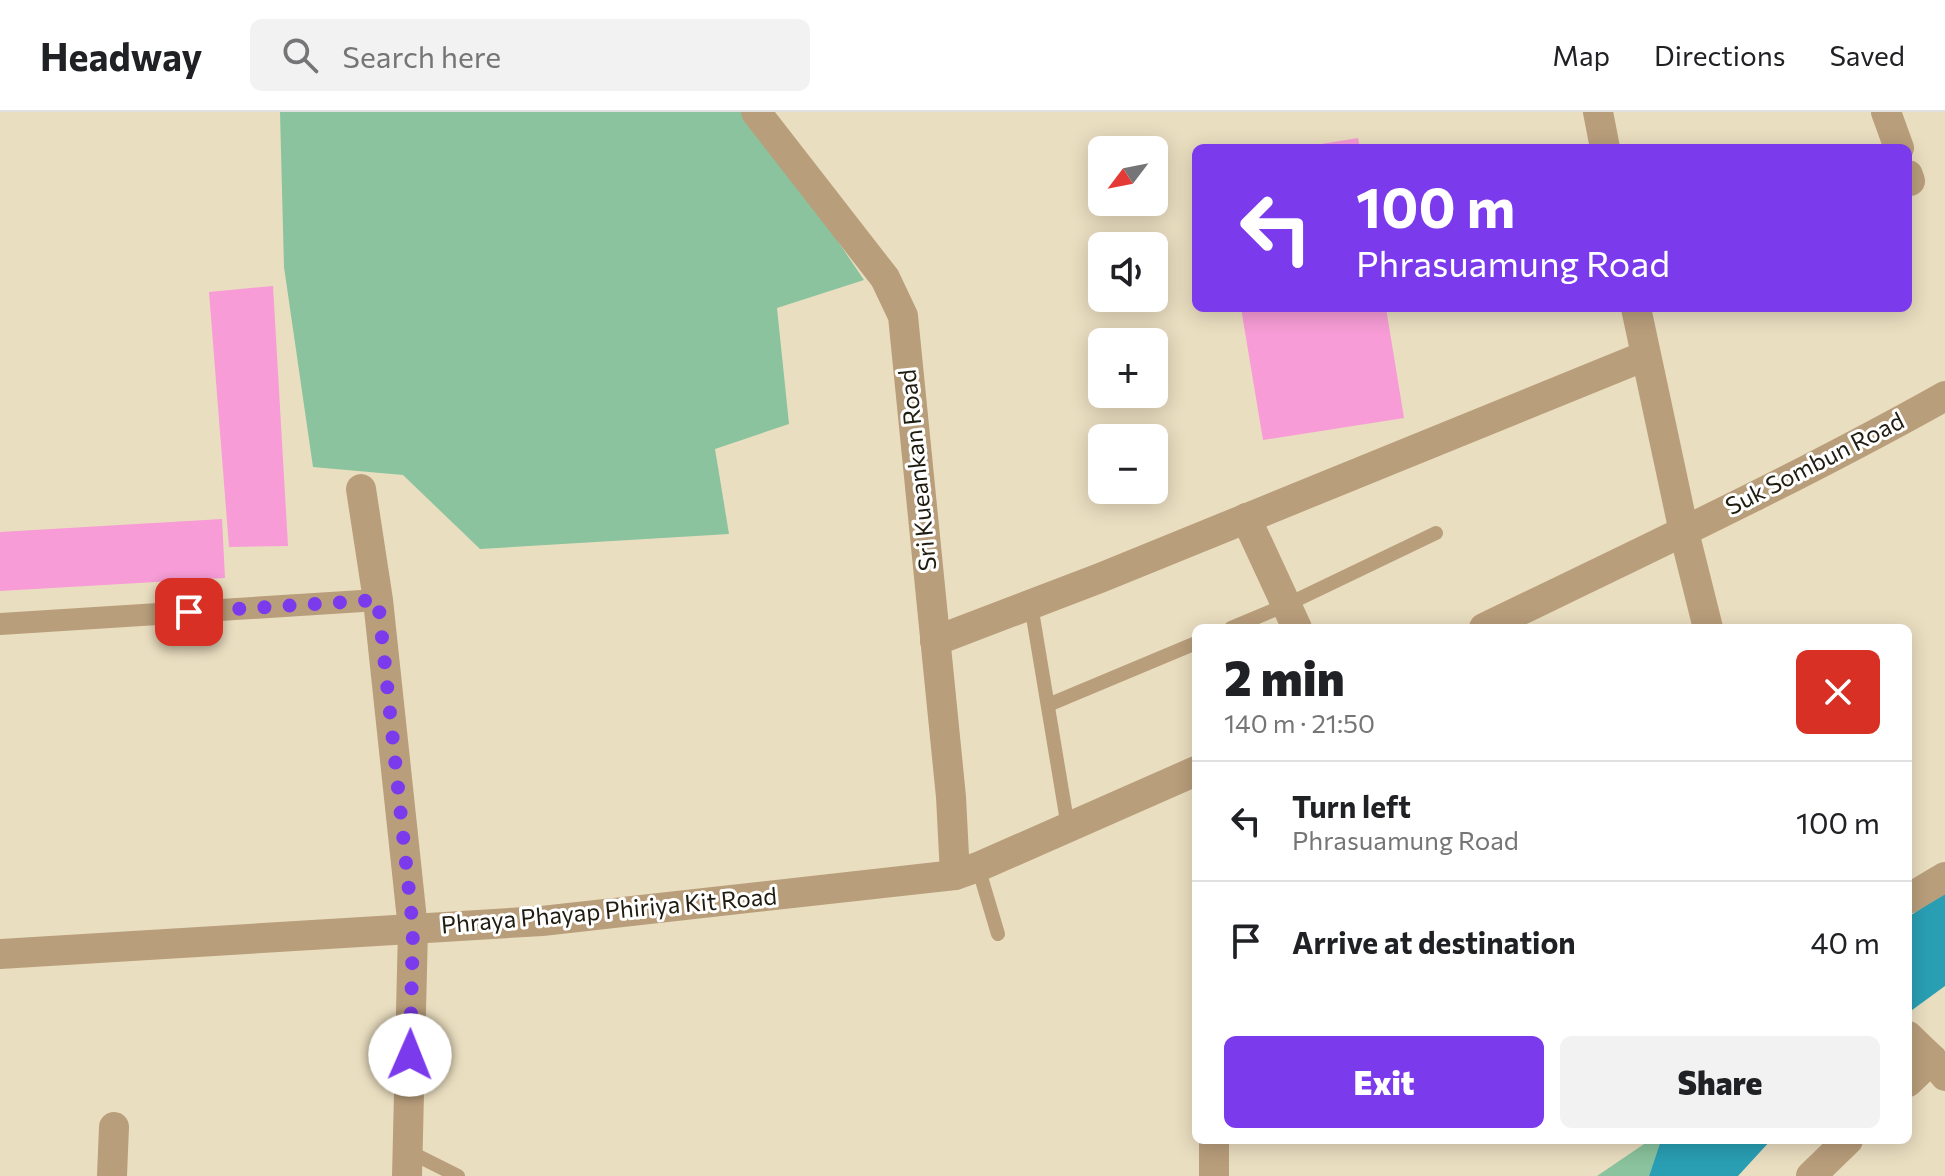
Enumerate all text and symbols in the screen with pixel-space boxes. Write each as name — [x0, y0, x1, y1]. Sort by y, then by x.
search box — [250, 19, 810, 91]
text: Headway — [40, 32, 202, 79]
icon: search — [278, 33, 322, 77]
text: Search here — [342, 37, 501, 74]
text: Map — [1552, 38, 1610, 72]
text: Directions — [1654, 38, 1785, 72]
text: Saved — [1829, 38, 1905, 72]
north arrow — [1088, 136, 1168, 216]
map controls — [1088, 136, 1168, 504]
text: 100 m — [1356, 171, 1515, 240]
icon: left — [1224, 176, 1328, 280]
button: sound — [1088, 232, 1168, 312]
text: Phrasuamung Road — [1356, 240, 1670, 284]
button: + — [1088, 328, 1168, 408]
street label: Sri Kueankan Road — [892, 368, 942, 572]
street label: Suk Sombun Road — [1720, 405, 1908, 520]
button: − — [1088, 424, 1168, 504]
pin — [155, 578, 223, 646]
icon: arrive — [167, 590, 211, 634]
text: 2 min — [1224, 647, 1345, 706]
button: close — [1796, 650, 1880, 734]
text: 140 m · 21:50 — [1224, 707, 1375, 738]
text: Turn left — [1292, 787, 1411, 824]
icon: left — [1224, 799, 1268, 843]
text: 100 m — [1796, 803, 1880, 840]
text: Phrasuamung Road — [1292, 824, 1519, 855]
street label: Phraya Phayap Phiriya Kit Road — [440, 880, 778, 939]
icon: arrive — [1224, 919, 1268, 963]
text: Arrive at destination — [1292, 923, 1576, 960]
text: 40 m — [1811, 923, 1880, 960]
position arrow — [368, 1013, 452, 1097]
button: Exit — [1224, 1036, 1544, 1128]
button: Share — [1560, 1036, 1880, 1128]

